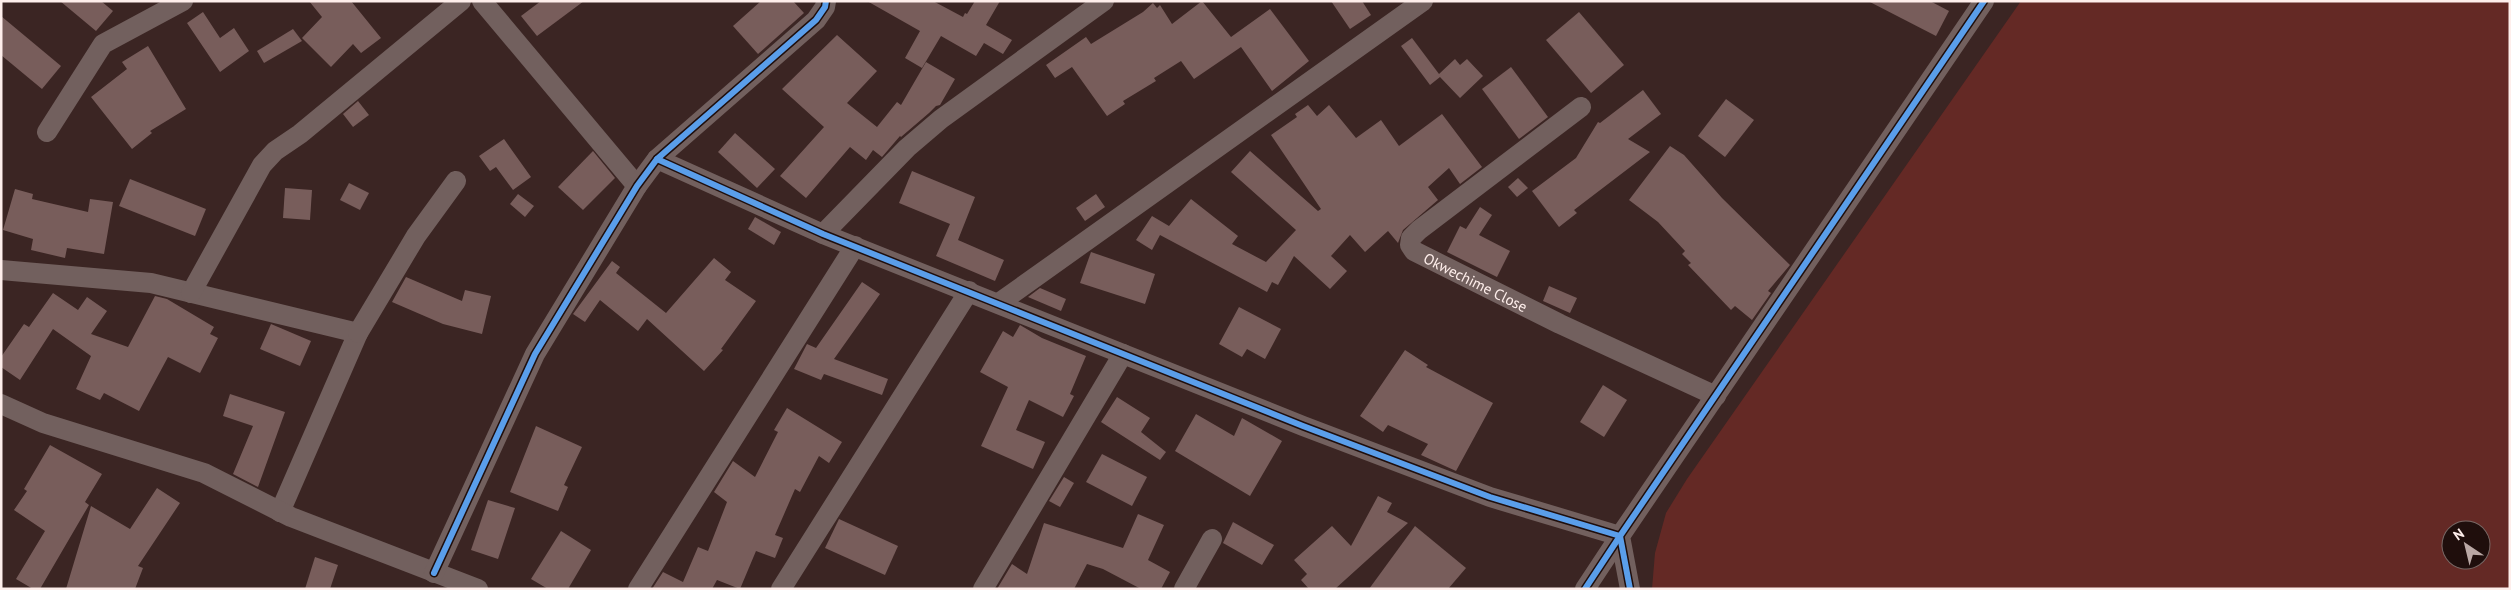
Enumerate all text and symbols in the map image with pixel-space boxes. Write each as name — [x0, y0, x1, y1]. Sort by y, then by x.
street label: Okwechime Close — [1421, 248, 1531, 316]
north arrow — [2441, 520, 2491, 570]
text: N — [2450, 524, 2467, 544]

